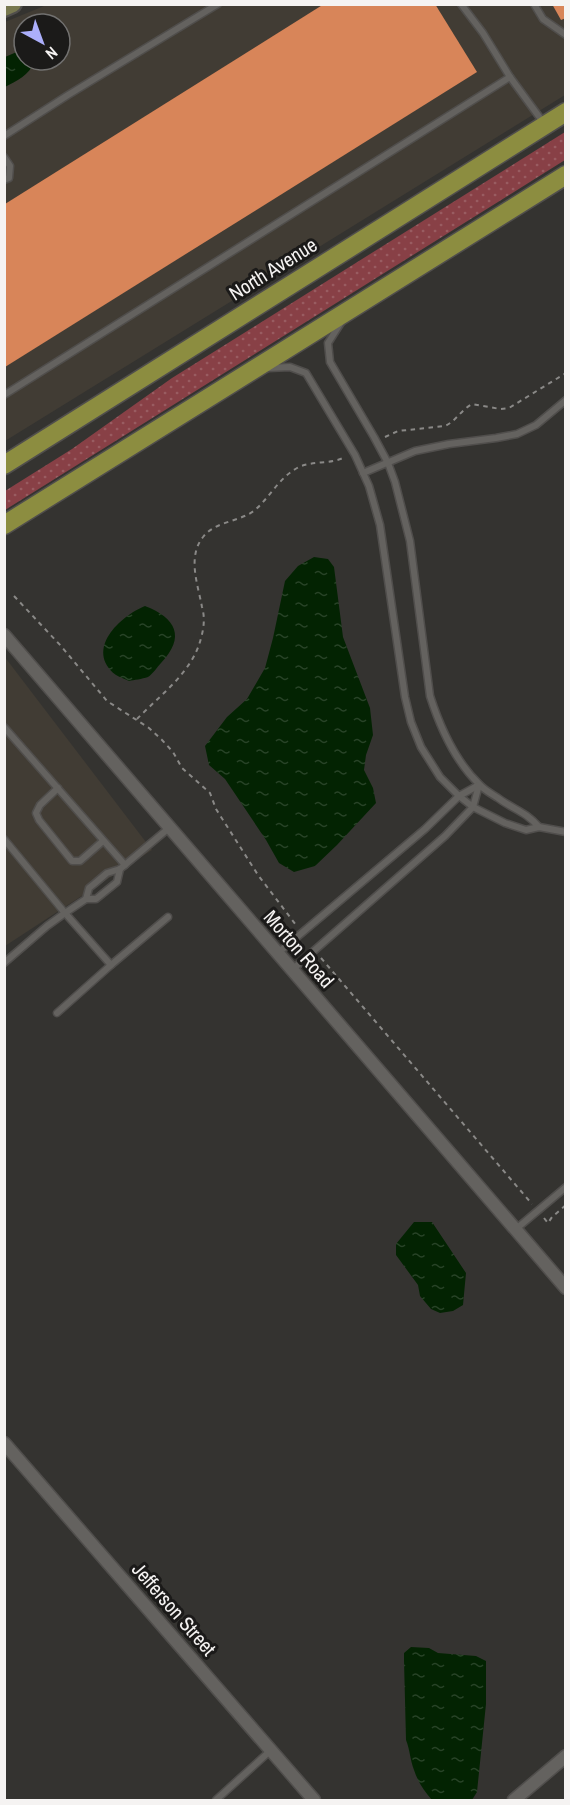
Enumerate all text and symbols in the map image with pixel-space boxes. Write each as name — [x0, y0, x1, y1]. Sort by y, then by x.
north arrow — [12, 12, 72, 72]
text: N — [41, 42, 63, 65]
street label: North Avenue — [224, 231, 322, 306]
street label: Morton Road — [258, 904, 341, 993]
street label: Jefferson Street — [126, 1556, 223, 1661]

